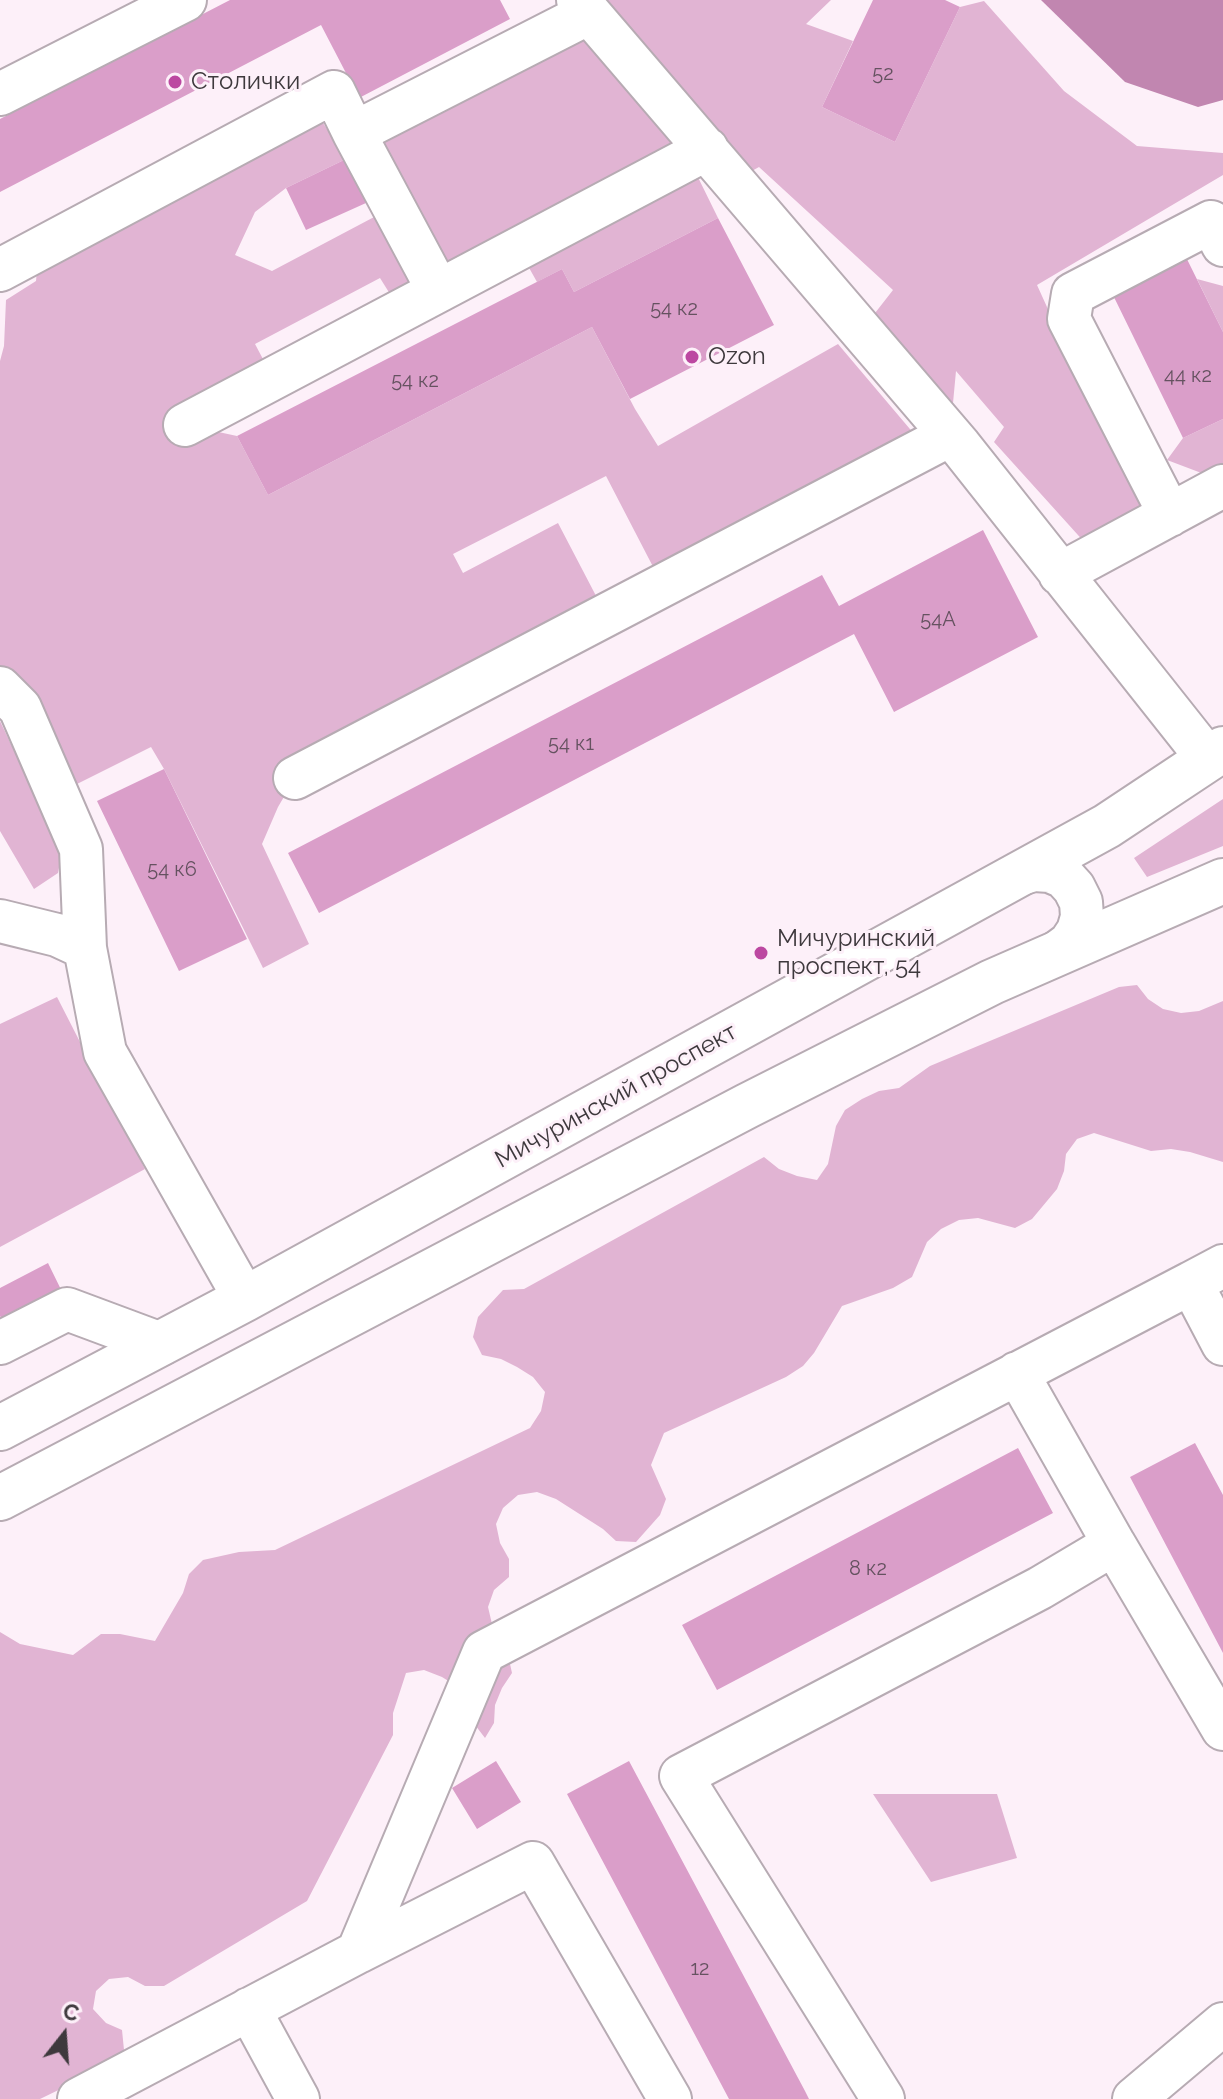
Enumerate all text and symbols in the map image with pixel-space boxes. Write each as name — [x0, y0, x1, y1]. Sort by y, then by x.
house number: 52 — [872, 62, 894, 86]
place label: Столички — [191, 68, 300, 96]
marker: Столички — [166, 73, 184, 91]
house number: 54 к2 — [650, 297, 698, 321]
place label: Ozon — [708, 343, 766, 371]
marker: Ozon — [683, 348, 701, 366]
house number: 44 к2 — [1164, 364, 1212, 388]
house number: 54 к2 — [391, 369, 439, 393]
house number: 54А — [920, 608, 956, 632]
house number: 54 к1 — [548, 732, 594, 756]
house number: 54 к6 — [147, 858, 197, 882]
place label: Мичуринский проспект, 54 — [777, 925, 935, 981]
marker: Мичуринский проспект, 54 — [752, 944, 770, 962]
street label: Мичуринский проспект — [490, 1018, 742, 1174]
house number: 8 к2 — [849, 1557, 887, 1581]
house number: 12 — [691, 1957, 709, 1981]
north arrow — [24, 1995, 104, 2075]
text: С — [60, 1997, 82, 2027]

